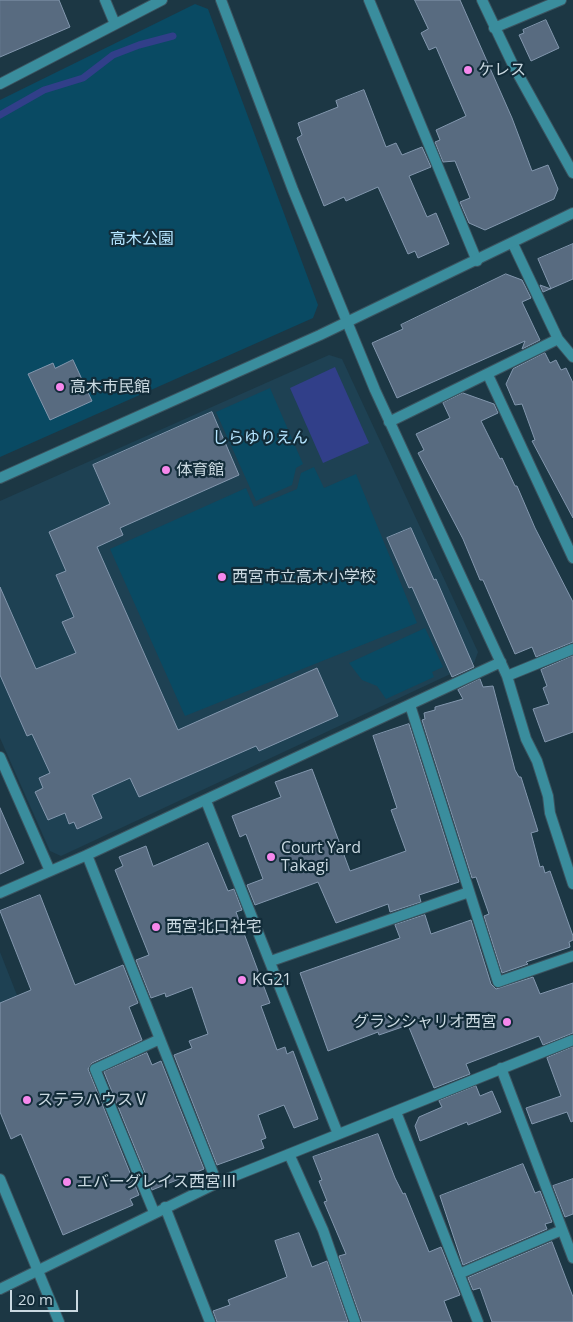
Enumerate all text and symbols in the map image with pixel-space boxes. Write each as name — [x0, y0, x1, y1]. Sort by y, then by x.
place label: ケレス — [478, 60, 526, 80]
marker: ケレス — [462, 64, 474, 76]
park label: 高木公園 — [110, 229, 174, 249]
place label: 高木市民館 — [70, 377, 150, 397]
marker: 高木市民館 — [54, 381, 66, 393]
park label: しらゆりえん — [212, 428, 308, 448]
place label: 体育館 — [176, 460, 224, 480]
marker: 体育館 — [160, 464, 172, 476]
place label: 西宮市立高木小学校 — [232, 567, 376, 587]
marker: 西宮市立高木小学校 — [216, 571, 228, 583]
place label: Court Yard Takagi — [281, 838, 361, 876]
marker: Court Yard Takagi — [265, 851, 277, 863]
place label: 西宮北口社宅 — [166, 917, 262, 937]
marker: 西宮北口社宅 — [150, 921, 162, 933]
place label: KG21 — [252, 970, 292, 990]
marker: KG21 — [236, 974, 248, 986]
place label: グランシャリオ西宮 — [353, 1012, 497, 1032]
marker: グランシャリオ西宮 — [501, 1016, 513, 1028]
place label: ステラハウスⅤ — [37, 1090, 149, 1110]
marker: ステラハウスⅤ — [21, 1094, 33, 1106]
place label: エバーグレイス西宮Ⅲ — [77, 1172, 237, 1192]
marker: エバーグレイス西宮Ⅲ — [61, 1176, 73, 1188]
scale bar — [12, 1280, 80, 1312]
text: 20 m — [18, 1289, 53, 1309]

